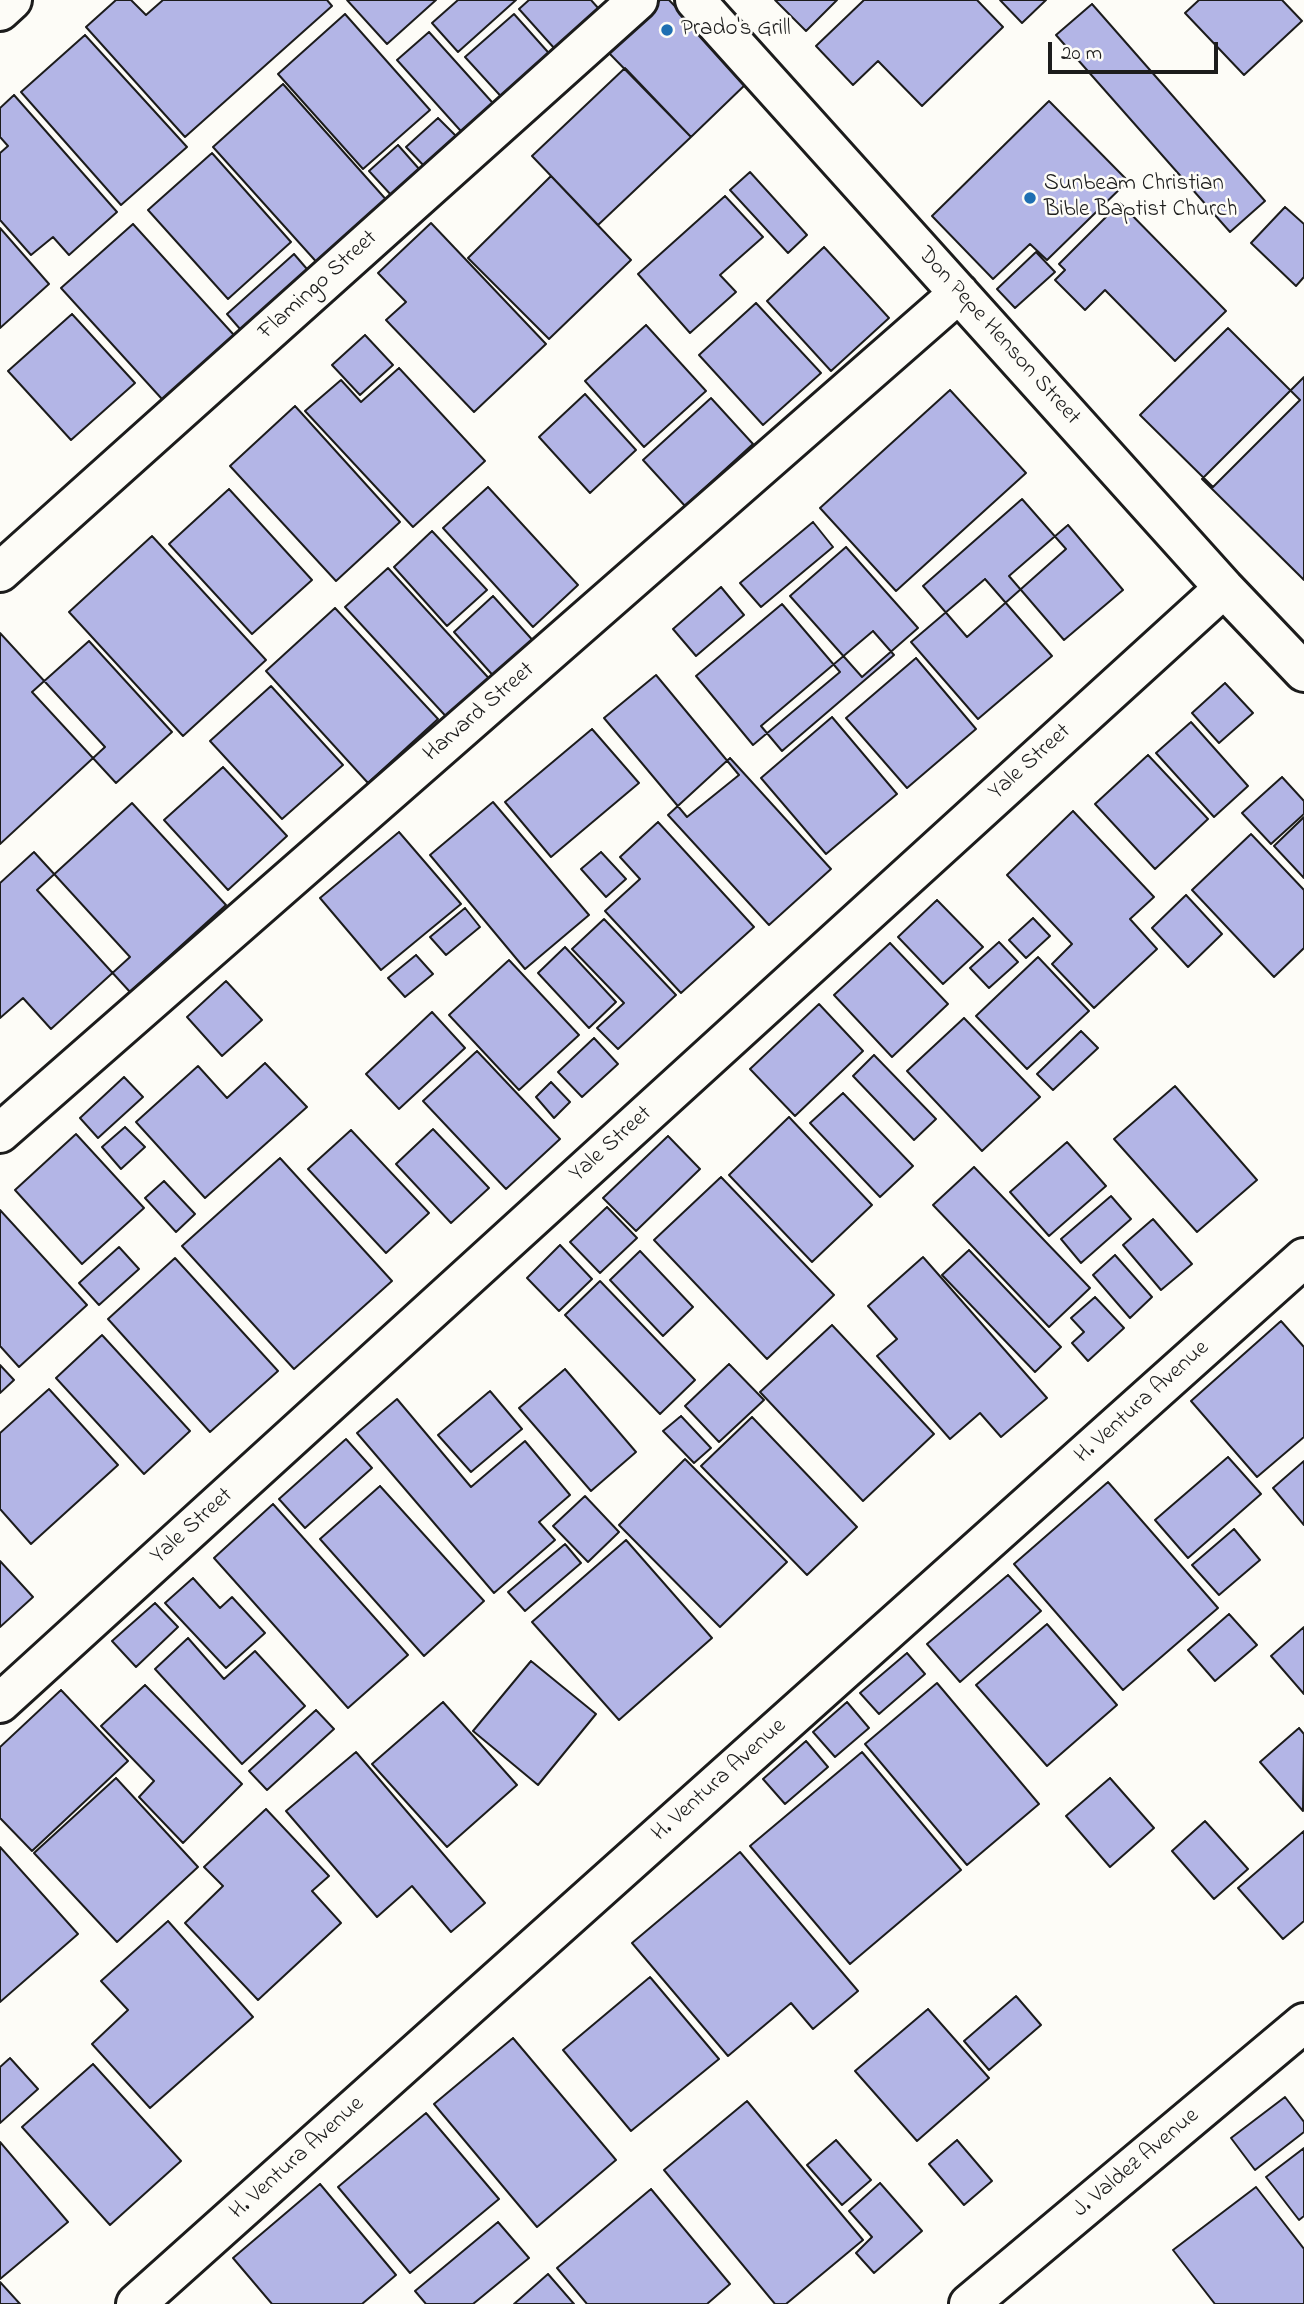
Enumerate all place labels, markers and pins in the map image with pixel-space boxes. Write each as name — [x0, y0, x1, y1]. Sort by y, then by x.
place label: Prado's Grill — [681, 16, 791, 44]
marker: Prado's Grill — [659, 22, 675, 38]
place label: Sunbeam Christian Bible Baptist Church — [1044, 171, 1237, 225]
marker: Sunbeam Christian Bible Baptist Church — [1022, 190, 1038, 206]

